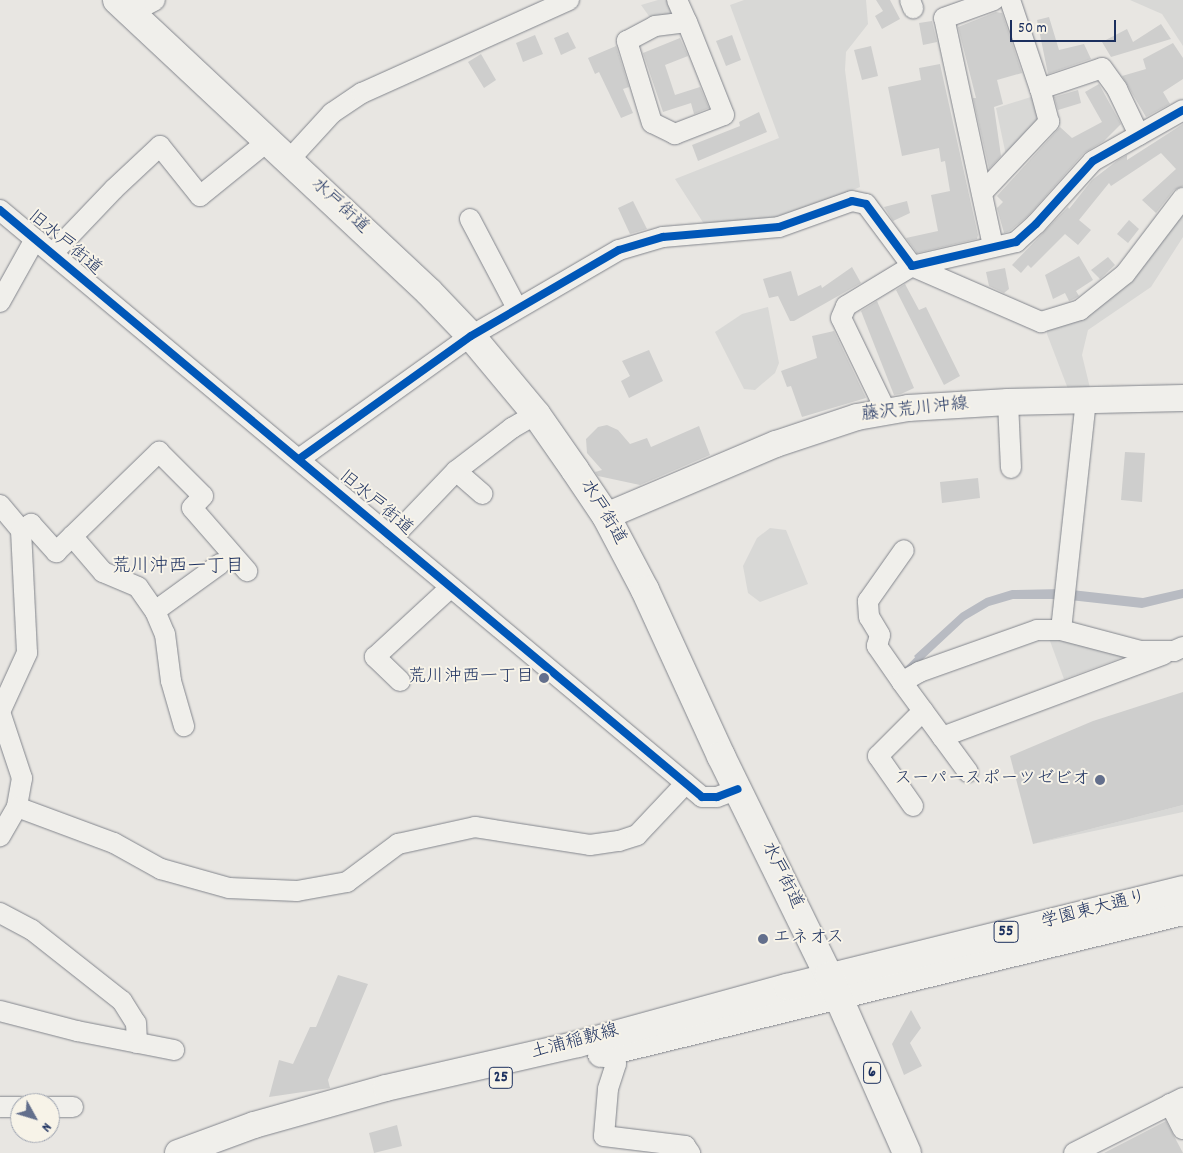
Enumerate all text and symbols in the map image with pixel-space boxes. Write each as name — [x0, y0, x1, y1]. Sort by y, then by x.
scale bar — [1013, 10, 1119, 42]
text: 50 m — [1018, 18, 1047, 40]
street label: 水戸街道 — [305, 175, 373, 239]
street label: 旧水戸街道 — [23, 207, 105, 281]
street label: 藤沢荒川沖線 — [860, 395, 970, 427]
street label: 旧水戸街道 — [334, 467, 416, 541]
street label: 水戸街道 — [574, 477, 630, 549]
district label: 荒川沖西一丁目 — [112, 557, 244, 579]
place label: 荒川沖西一丁目 — [408, 667, 534, 689]
marker: 荒川沖西一丁目 — [538, 672, 550, 684]
place label: スーパースポーツゼビオ — [893, 769, 1090, 791]
marker: スーパースポーツゼビオ — [1094, 774, 1106, 786]
street label: 水戸街道 — [756, 839, 806, 913]
street label: 学園東大通り — [1039, 887, 1149, 935]
road number: 55 — [994, 919, 1018, 946]
place label: エネオス — [773, 928, 845, 950]
marker: エネオス — [757, 933, 769, 945]
street label: 土浦稲敷線 — [529, 1021, 621, 1065]
road number: 6 — [862, 1060, 882, 1086]
road number: 25 — [488, 1064, 514, 1092]
north arrow — [10, 1093, 60, 1143]
text: N — [36, 1118, 56, 1136]

